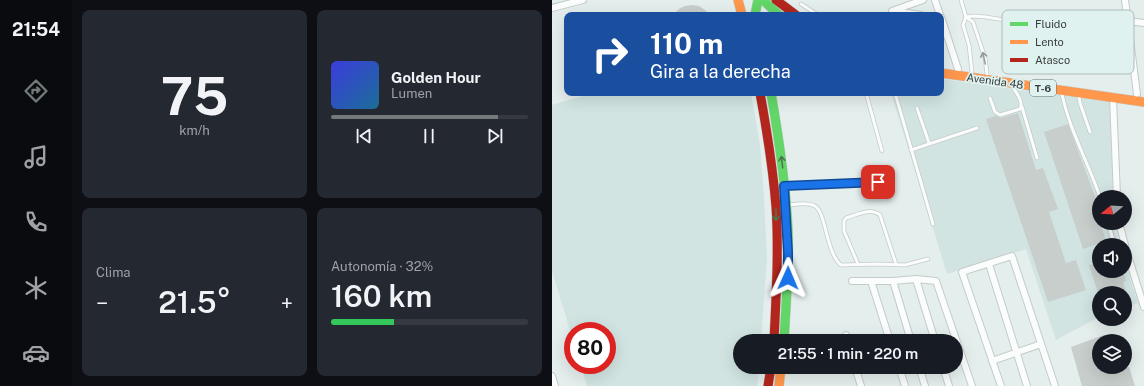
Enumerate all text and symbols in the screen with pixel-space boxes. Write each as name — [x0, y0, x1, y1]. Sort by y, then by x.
legend — [1002, 10, 1134, 74]
text: Fluido — [1035, 18, 1067, 30]
text: 21:54 — [12, 19, 60, 40]
text: 110 m — [650, 27, 723, 60]
icon: right — [584, 28, 636, 80]
text: Lento — [1035, 36, 1064, 48]
one-way arrow — [980, 52, 988, 65]
text: Atasco — [1035, 54, 1070, 66]
text: Gira a la derecha — [650, 61, 791, 82]
text: 75 — [161, 66, 228, 127]
text: Golden Hour — [391, 69, 481, 86]
street label: Avenida 48 — [966, 71, 1024, 91]
icon: directions — [22, 77, 50, 105]
road number: T-6 — [1030, 80, 1056, 96]
text: Lumen — [391, 86, 432, 101]
text: km/h — [179, 123, 210, 138]
icon: previous — [353, 125, 375, 147]
icon: pause — [418, 125, 440, 147]
icon: next — [484, 125, 506, 147]
icon: music — [22, 143, 50, 171]
one-way arrow — [778, 156, 786, 169]
pin — [861, 165, 895, 199]
icon: arrive — [867, 171, 889, 193]
north arrow — [1092, 190, 1132, 230]
map controls — [1092, 190, 1132, 374]
icon: phone — [22, 208, 50, 236]
one-way arrow — [772, 208, 780, 221]
button: sound — [1092, 238, 1132, 278]
position arrow — [767, 257, 809, 299]
text: Autonomía · 32% — [331, 259, 433, 274]
text: Clima — [96, 265, 131, 280]
icon: climate — [22, 274, 50, 302]
text: 160 km — [331, 278, 432, 314]
text: 21.5° — [158, 284, 231, 320]
button: search — [1092, 286, 1132, 326]
text: − — [96, 290, 108, 316]
text: + — [281, 290, 293, 316]
speed limit sign: 80 — [564, 322, 616, 374]
button: layers — [1092, 334, 1132, 374]
icon: car — [22, 339, 50, 367]
text: 21:55 · 1 min · 220 m — [778, 345, 918, 362]

